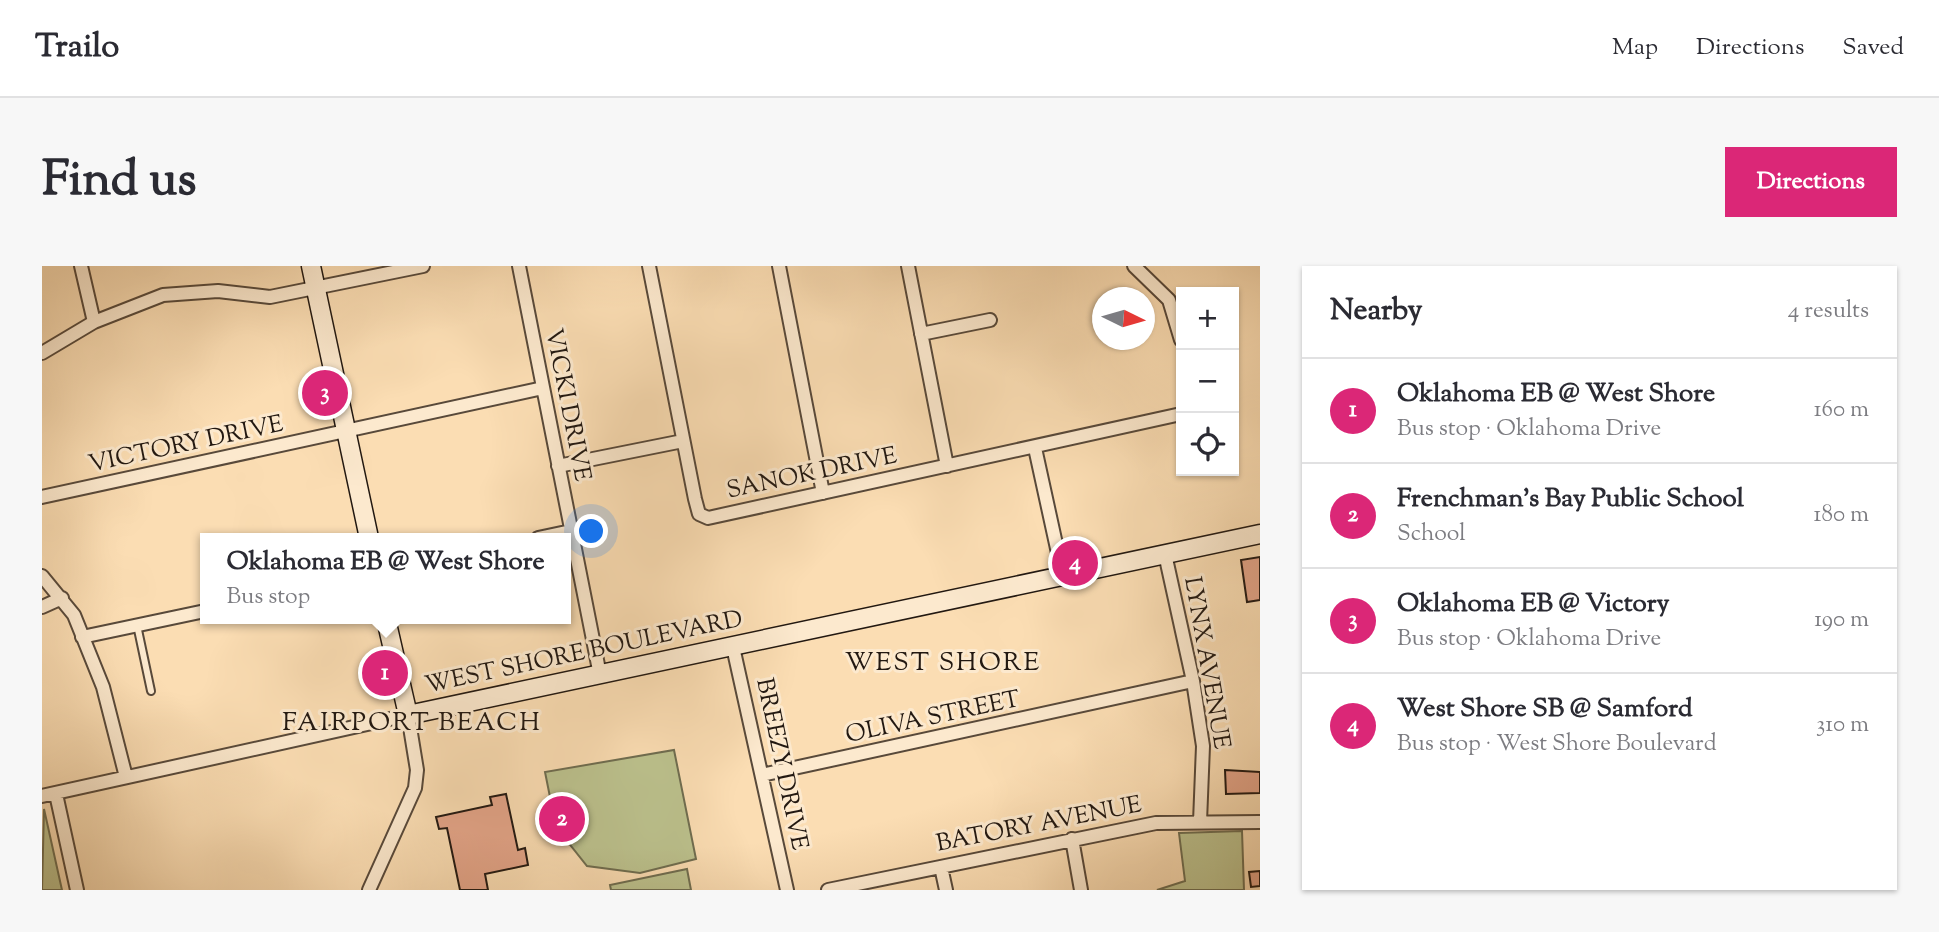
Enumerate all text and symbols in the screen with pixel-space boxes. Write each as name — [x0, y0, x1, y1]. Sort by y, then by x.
text: Trailo — [35, 24, 119, 72]
text: Map — [1612, 31, 1658, 65]
text: Directions — [1696, 31, 1804, 65]
text: Saved — [1842, 31, 1904, 65]
text: Find us — [42, 147, 196, 217]
button: Directions — [1725, 147, 1897, 217]
north arrow — [1092, 287, 1155, 350]
map controls — [1176, 287, 1239, 476]
button: + — [1176, 287, 1239, 350]
text: Nearby — [1330, 290, 1422, 333]
text: 4 results — [1788, 295, 1869, 328]
street label: VICKI DRIVE — [536, 326, 599, 485]
button: − — [1176, 350, 1239, 413]
pin: 3 — [302, 367, 348, 419]
text: Oklahoma EB @ West Shore — [1397, 376, 1715, 413]
text: 1 — [1349, 394, 1357, 427]
text: 160 m — [1814, 394, 1869, 427]
street label: VICTORY DRIVE — [86, 408, 287, 482]
button: locate — [1176, 413, 1239, 476]
text: Bus stop · Oklahoma Drive — [1397, 413, 1661, 446]
street label: SANOK DRIVE — [724, 439, 901, 509]
text: Frenchman's Bay Public School — [1397, 481, 1744, 518]
text: 2 — [1348, 499, 1358, 532]
text: 180 m — [1814, 499, 1869, 532]
your location — [574, 514, 608, 548]
text: School — [1397, 518, 1466, 551]
popup — [200, 533, 571, 624]
pin: 4 — [1052, 537, 1098, 589]
text: Oklahoma EB @ West Shore — [226, 544, 545, 581]
street label: LYNX AVENUE — [1174, 574, 1238, 752]
text: Bus stop — [226, 581, 310, 614]
text: Oklahoma EB @ Victory — [1397, 586, 1669, 623]
street label: WEST SHORE BOULEVARD — [422, 603, 746, 703]
text: 3 — [1348, 604, 1358, 637]
text: 190 m — [1814, 604, 1869, 637]
text: Bus stop · Oklahoma Drive — [1397, 623, 1661, 656]
district label: WEST SHORE — [845, 645, 1041, 682]
pin: 1 — [362, 647, 408, 699]
street label: BREEZY DRIVE — [746, 675, 816, 854]
street label: OLIVA STREET — [843, 683, 1024, 753]
text: West Shore SB @ Samford — [1397, 691, 1693, 728]
district label: FAIRPORT BEACH — [282, 705, 542, 742]
text: 4 — [1347, 709, 1359, 742]
text: 310 m — [1816, 709, 1869, 742]
text: Bus stop · West Shore Boulevard — [1397, 728, 1717, 761]
street label: BATORY AVENUE — [933, 788, 1145, 862]
pin: 2 — [539, 793, 585, 845]

